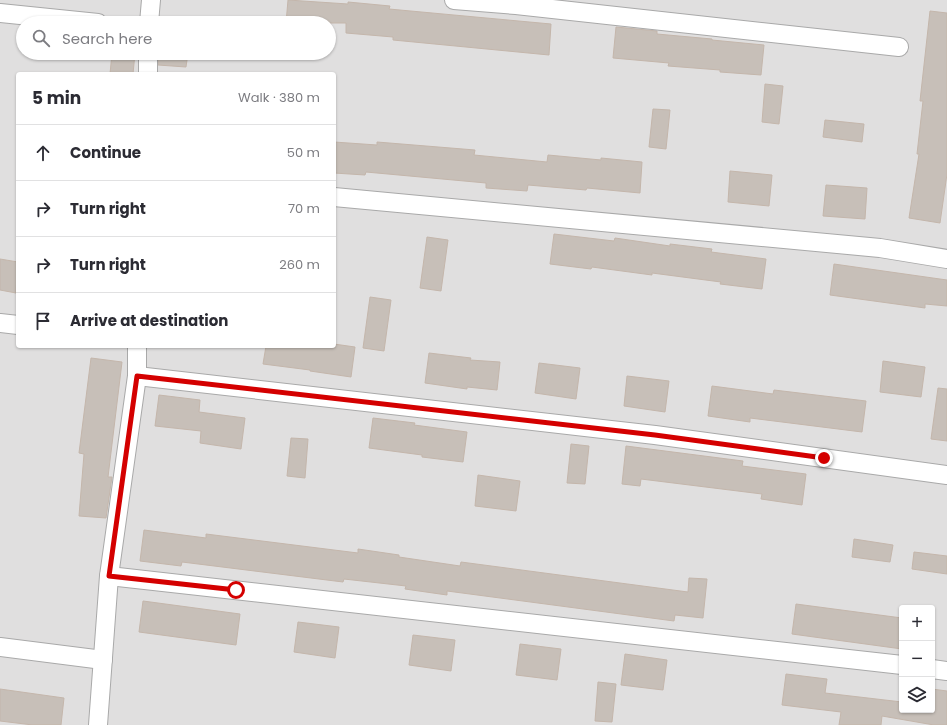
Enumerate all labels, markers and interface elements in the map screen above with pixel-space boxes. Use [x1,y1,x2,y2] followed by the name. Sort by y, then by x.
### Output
[16,16,336,60] search box
[30,27,52,49] icon: search
[62,28,152,49] text: Search here
[32,86,81,110] text: 5 min
[238,88,320,107] text: Walk · 380 m
[32,142,54,164] icon: ahead
[70,142,141,163] text: Continue
[287,143,320,162] text: 50 m
[32,198,54,220] icon: right
[70,198,146,219] text: Turn right
[288,199,320,218] text: 70 m
[32,254,54,276] icon: right
[70,254,146,275] text: Turn right
[279,255,320,274] text: 260 m
[32,310,54,332] icon: arrive
[70,310,228,331] text: Arrive at destination
[815,449,833,467] route end
[227,581,245,599] route start
[899,605,935,713] map controls
[899,605,935,641] button: +
[899,641,935,677] button: −
[899,677,935,713] button: layers

